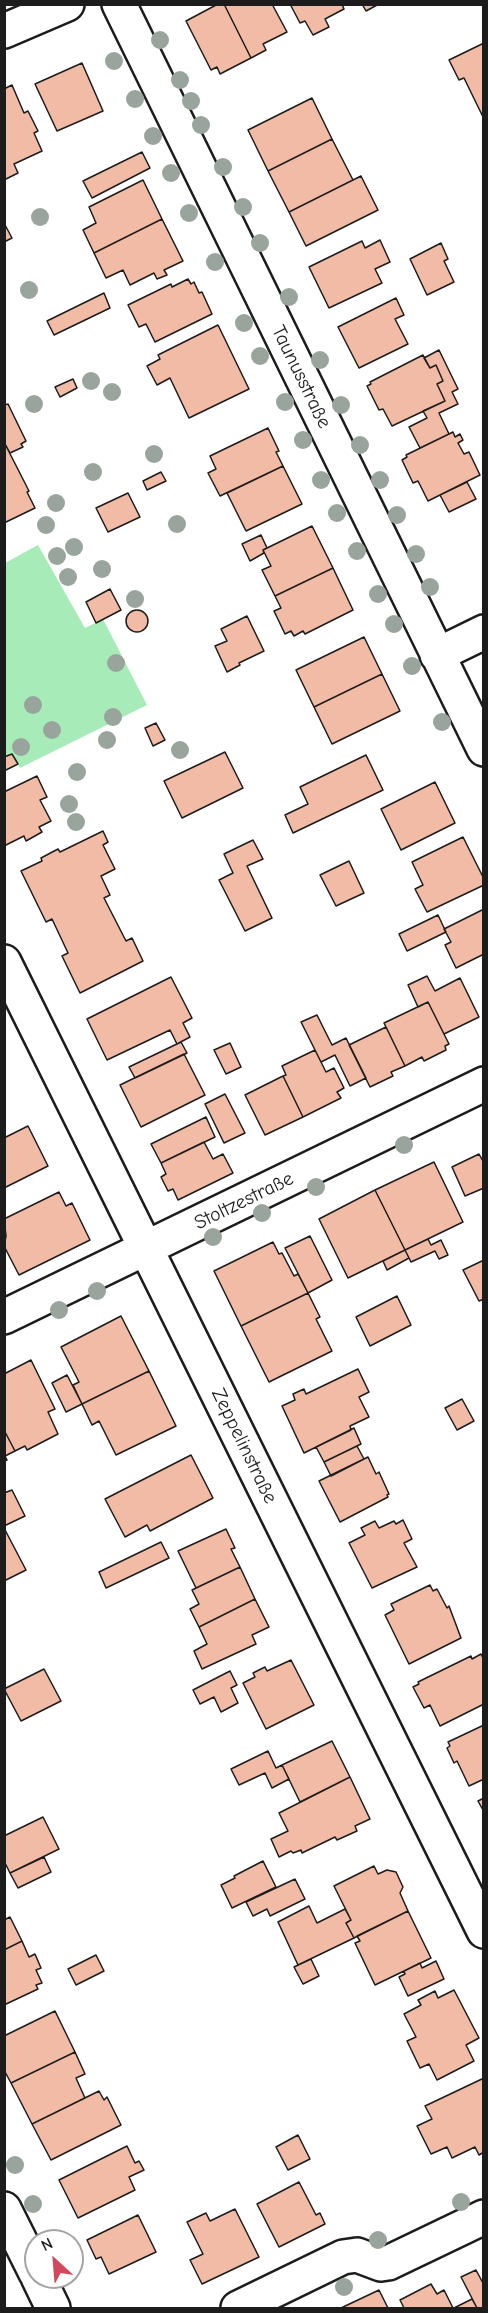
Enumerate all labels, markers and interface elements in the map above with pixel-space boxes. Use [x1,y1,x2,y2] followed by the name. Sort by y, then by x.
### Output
[266,322,336,432] street label: Taunusstraße
[190,1167,298,1235] street label: Stoltzestraße
[206,1384,282,1508] street label: Zeppelinstraße
[24,2229,84,2289] north arrow
[38,2234,56,2255] text: N

